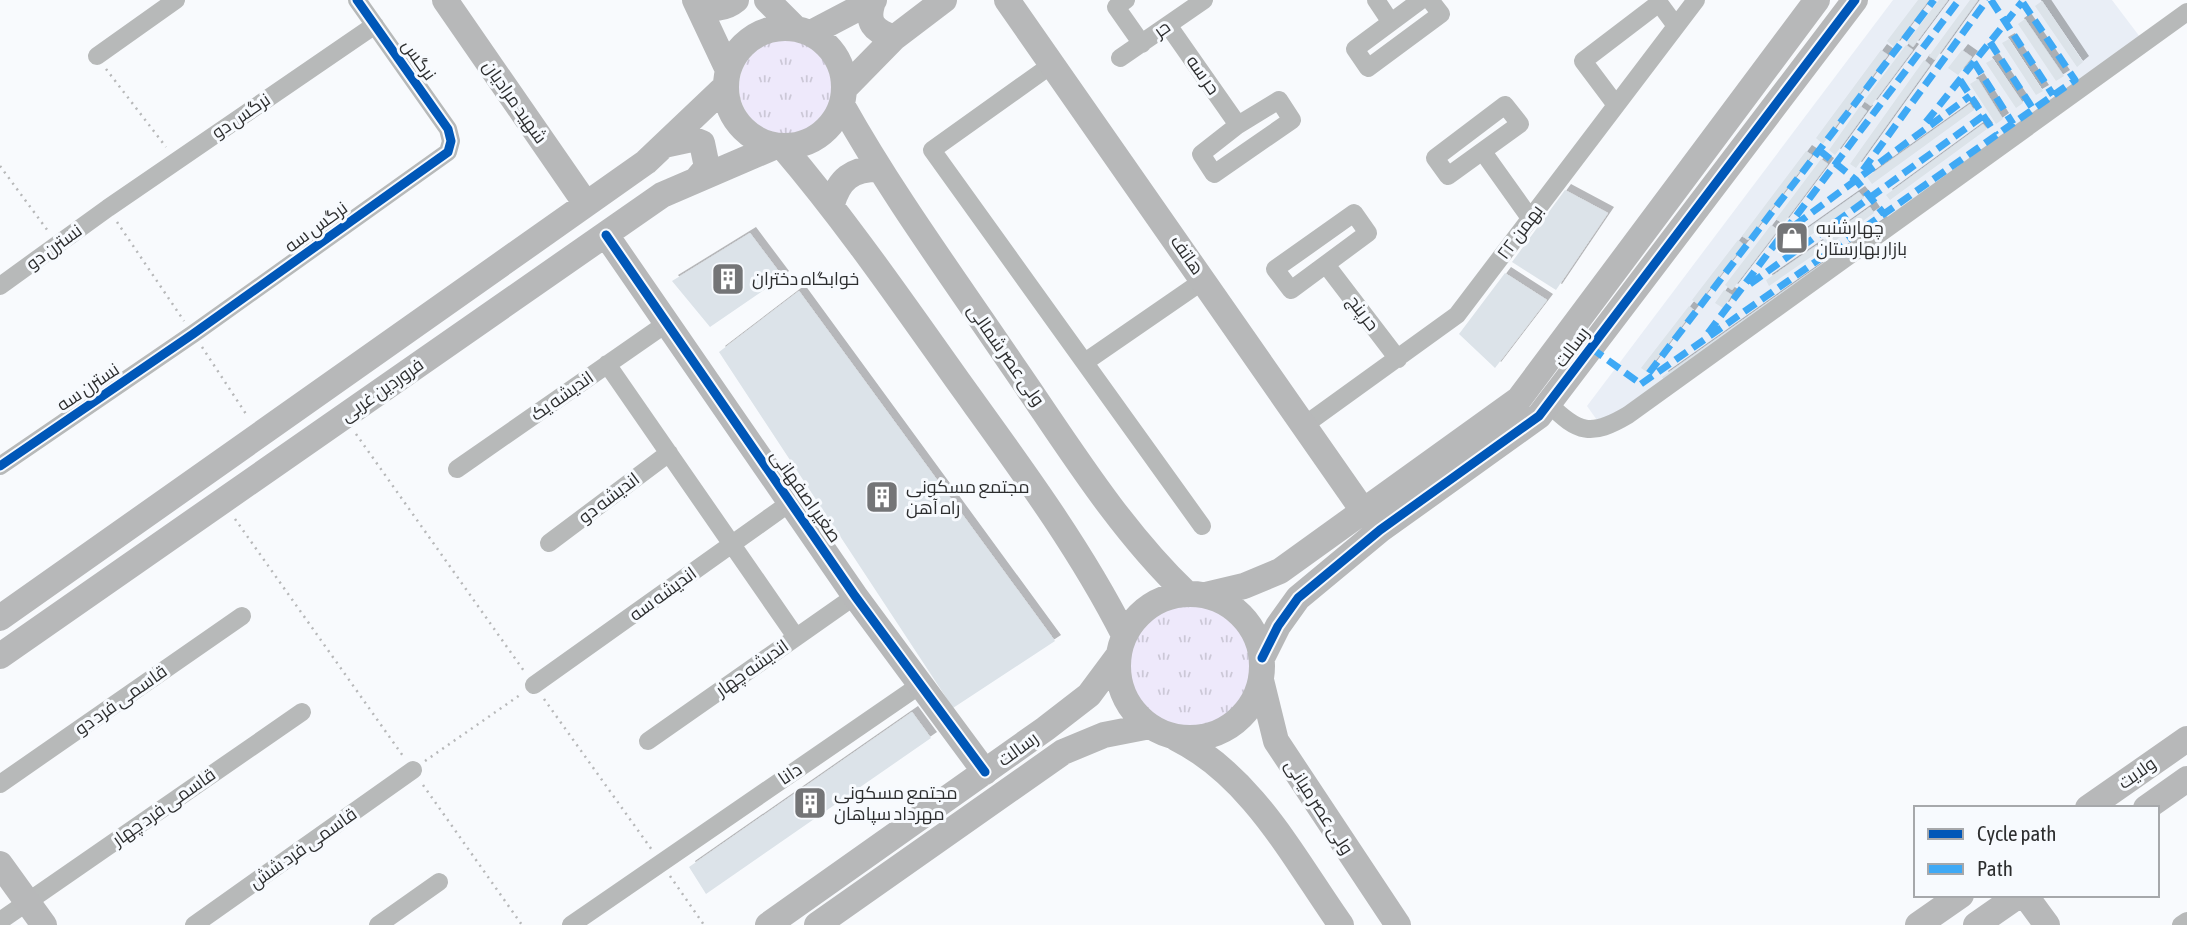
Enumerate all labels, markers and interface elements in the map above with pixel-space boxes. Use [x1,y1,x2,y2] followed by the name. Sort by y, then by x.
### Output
[1149,16,1175,43] street label: حر
[397,35,441,85] street label: نرگس
[1182,51,1224,99] street label: حر سه
[478,56,552,148] street label: شهید مرادیان
[208,88,274,144] street label: نرگس دو
[280,197,352,257] street label: نرگس سه
[1492,200,1548,264] street label: ۲۲ بهمن
[1816,217,1907,260] place label: چهارشنبه بازار بهارستان
[22,219,86,275] street label: نسترن دو
[1773,219,1811,257] shop icon: چهارشنبه بازار بهارستان
[1166,231,1208,279] street label: هاتف
[709,260,747,298] building icon: خوابگاه دختران
[752,268,859,290] place label: خوابگاه دختران
[1342,291,1384,336] street label: حر پنج
[963,300,1049,410] street label: ولی عصر شمالی
[1550,323,1594,371] street label: رسالت
[336,353,428,427] street label: فروردین غربی
[53,358,123,416] street label: نسترن سه
[526,366,597,425] street label: اندیشه یک
[766,445,846,547] street label: صغیر اصفهانی
[574,468,644,528] street label: اندیشه دو
[906,476,1030,519] place label: مجتمع مسکونی راه آهن
[863,478,901,516] building icon: مجتمع مسکونی راه آهن
[625,562,700,625] street label: اندیشه سه
[710,635,793,703] street label: اندیشه چهار
[71,660,171,740] street label: قاسمی فرد دو
[993,727,1043,771] street label: رسالت
[2114,752,2160,794] street label: ولایت
[1280,755,1358,859] street label: ولی عصر میانی
[774,758,805,789] street label: دانا
[107,763,220,852] street label: قاسمی فرد چهار
[834,782,958,825] place label: مجتمع مسکونی مهرداد سپاهان
[791,784,829,822] building icon: مجتمع مسکونی مهرداد سپاهان
[245,803,361,893] street label: قاسمی فرد شش
[1914,806,2159,897] legend
[1977,821,2056,845] text: Cycle path
[1977,856,2013,880] text: Path

